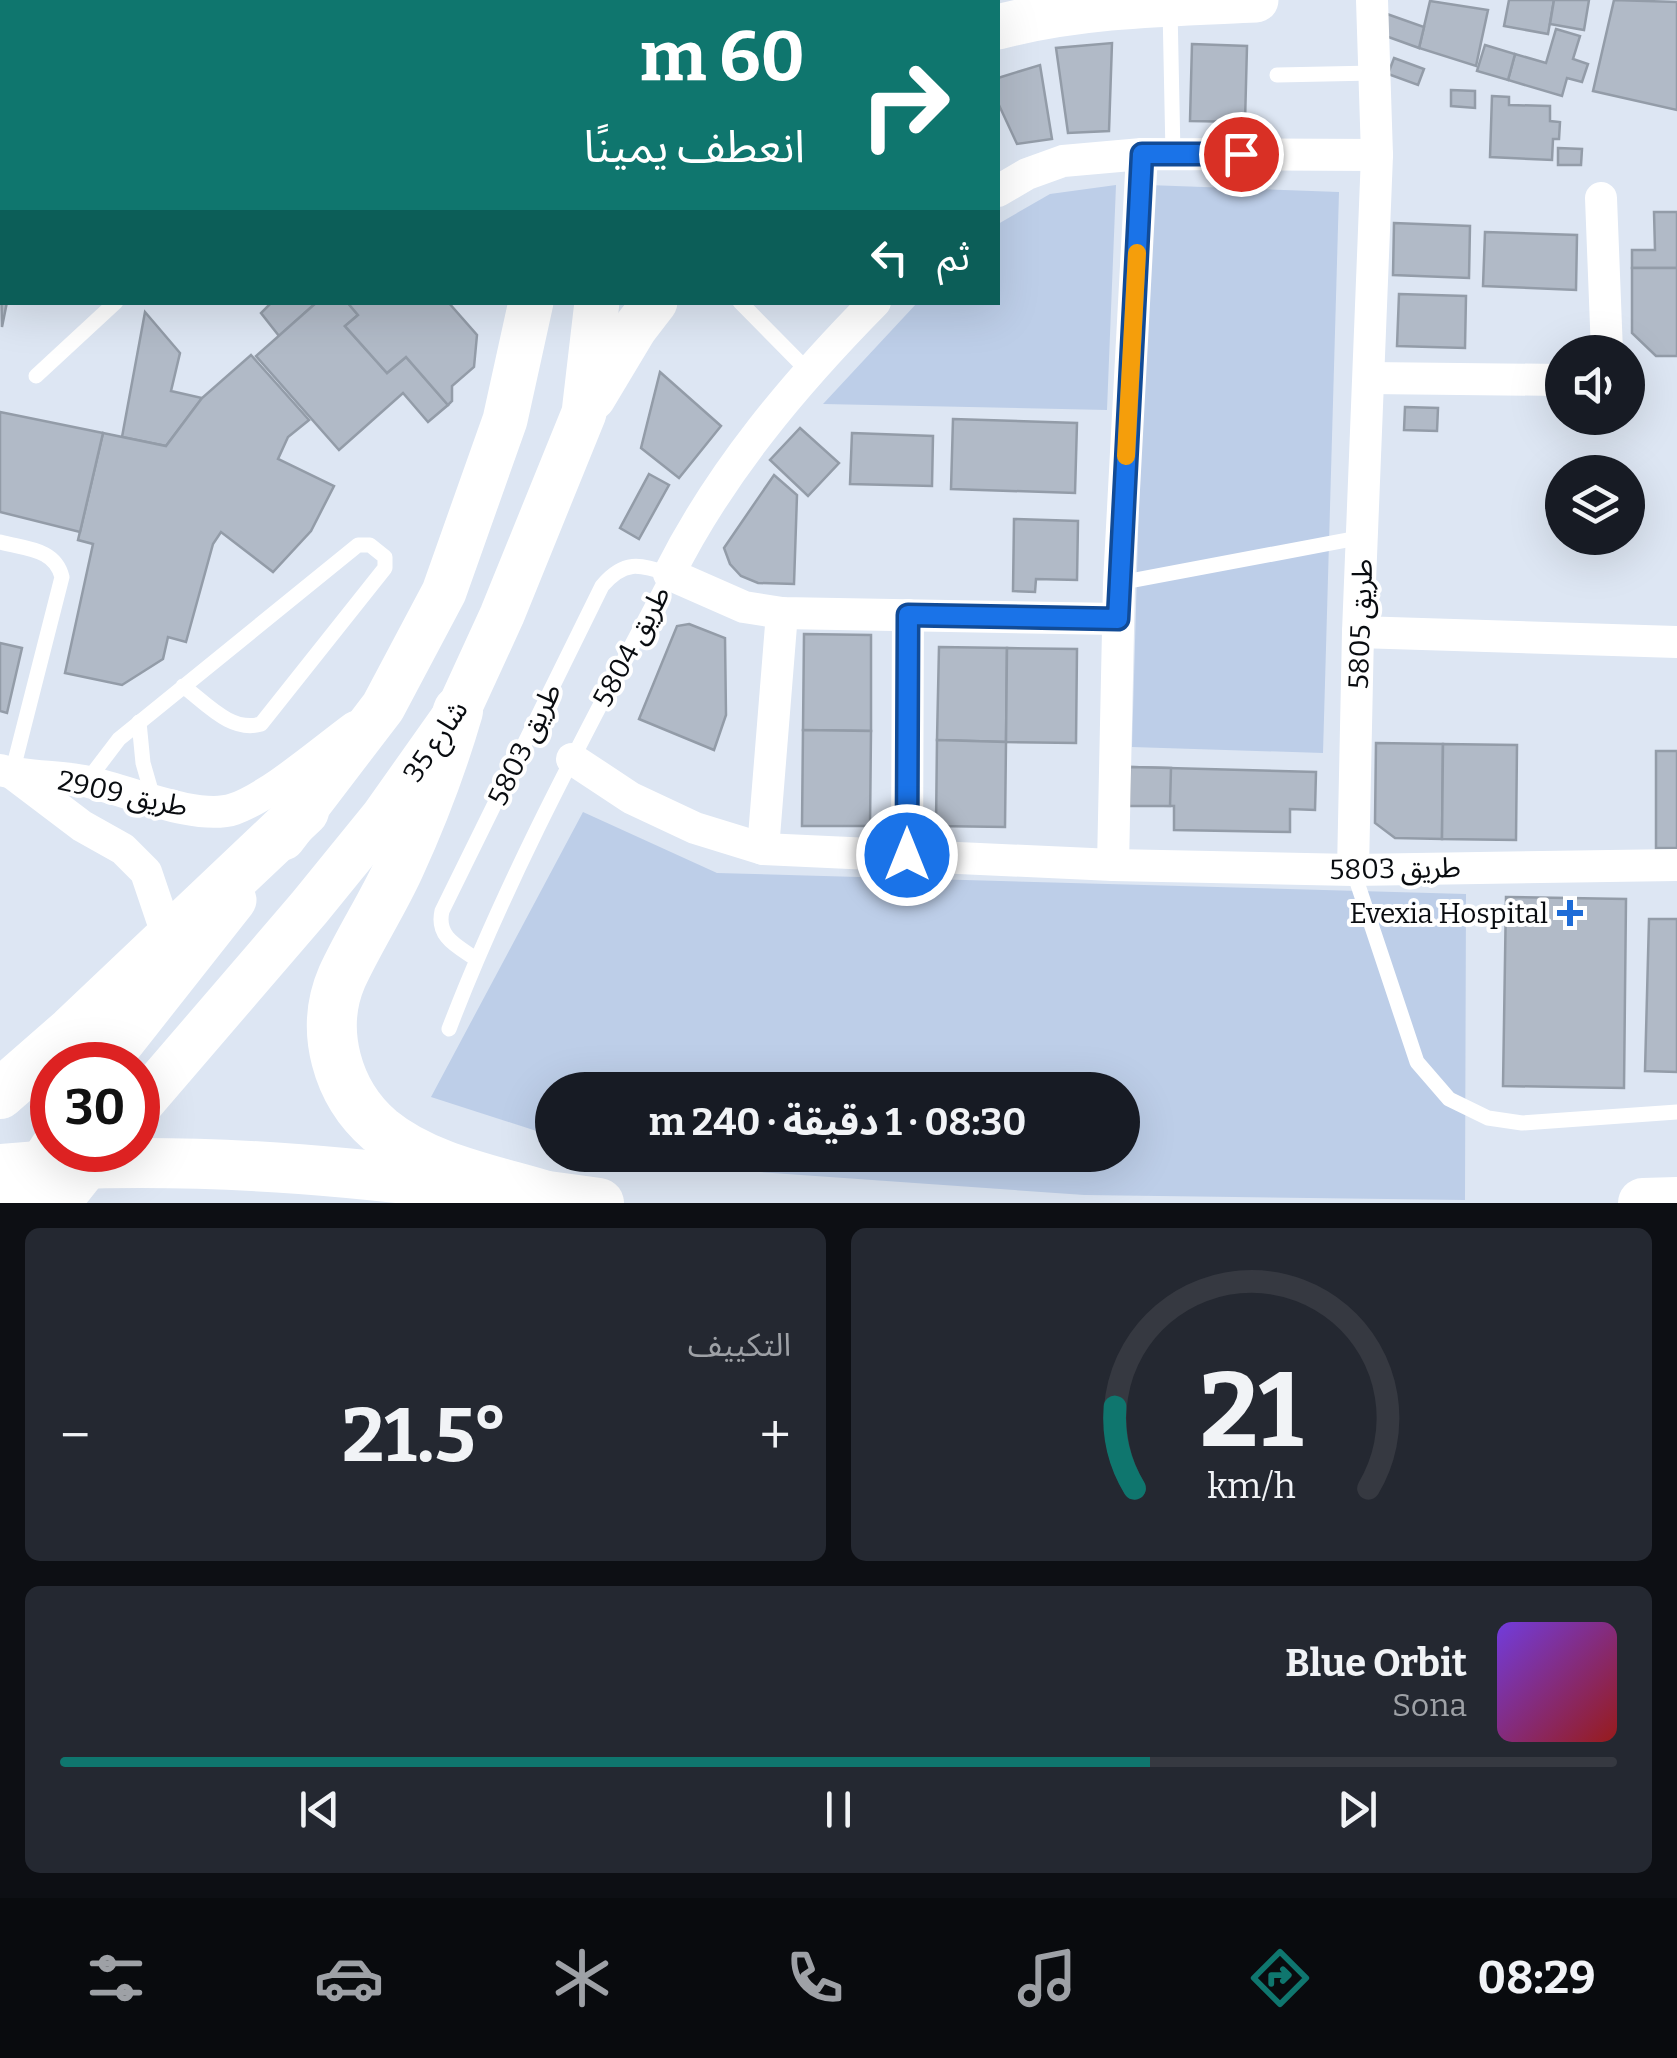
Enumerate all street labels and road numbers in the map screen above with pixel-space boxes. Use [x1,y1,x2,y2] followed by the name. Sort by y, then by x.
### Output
[1342,558,1380,690] street label: طريق 5805
[586,580,678,713] street label: طريق 5804
[481,678,569,811] street label: طريق 5803
[396,694,478,791] street label: شارع 35
[55,764,191,824] street label: طريق 2909
[1329,851,1461,887] street label: طريق 5803

